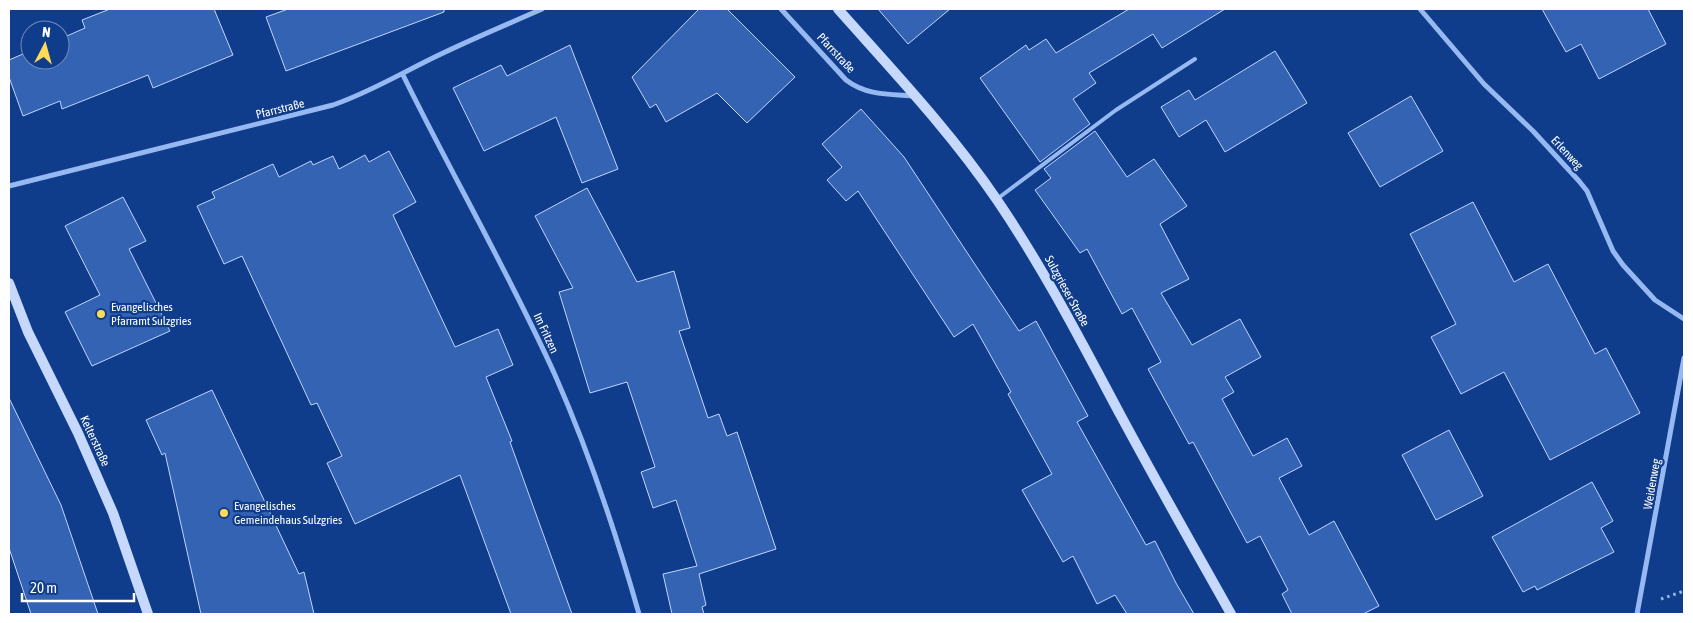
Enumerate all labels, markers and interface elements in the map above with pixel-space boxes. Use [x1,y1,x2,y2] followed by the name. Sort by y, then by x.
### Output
[20,20,70,70] north arrow
[41,24,51,40] text: N
[814,30,858,76] street label: Pfarrstraße
[254,96,306,122] street label: Pfarrstraße
[1548,133,1587,173] street label: Erlenweg
[1042,253,1092,329] street label: Sulzgrieser Straße
[111,300,191,328] place label: Evangelisches Pfarramt Sulzgries
[95,308,107,320] marker: Evangelisches Pfarramt Sulzgries
[531,310,561,356] street label: Im Fritzen
[77,413,113,469] street label: Kelterstraße
[1641,457,1663,510] street label: Weidenweg
[234,499,342,527] place label: Evangelisches Gemeindehaus Sulzgries
[218,507,230,519] marker: Evangelisches Gemeindehaus Sulzgries
[22,570,135,602] scale bar
[30,579,57,596] text: 20 m

